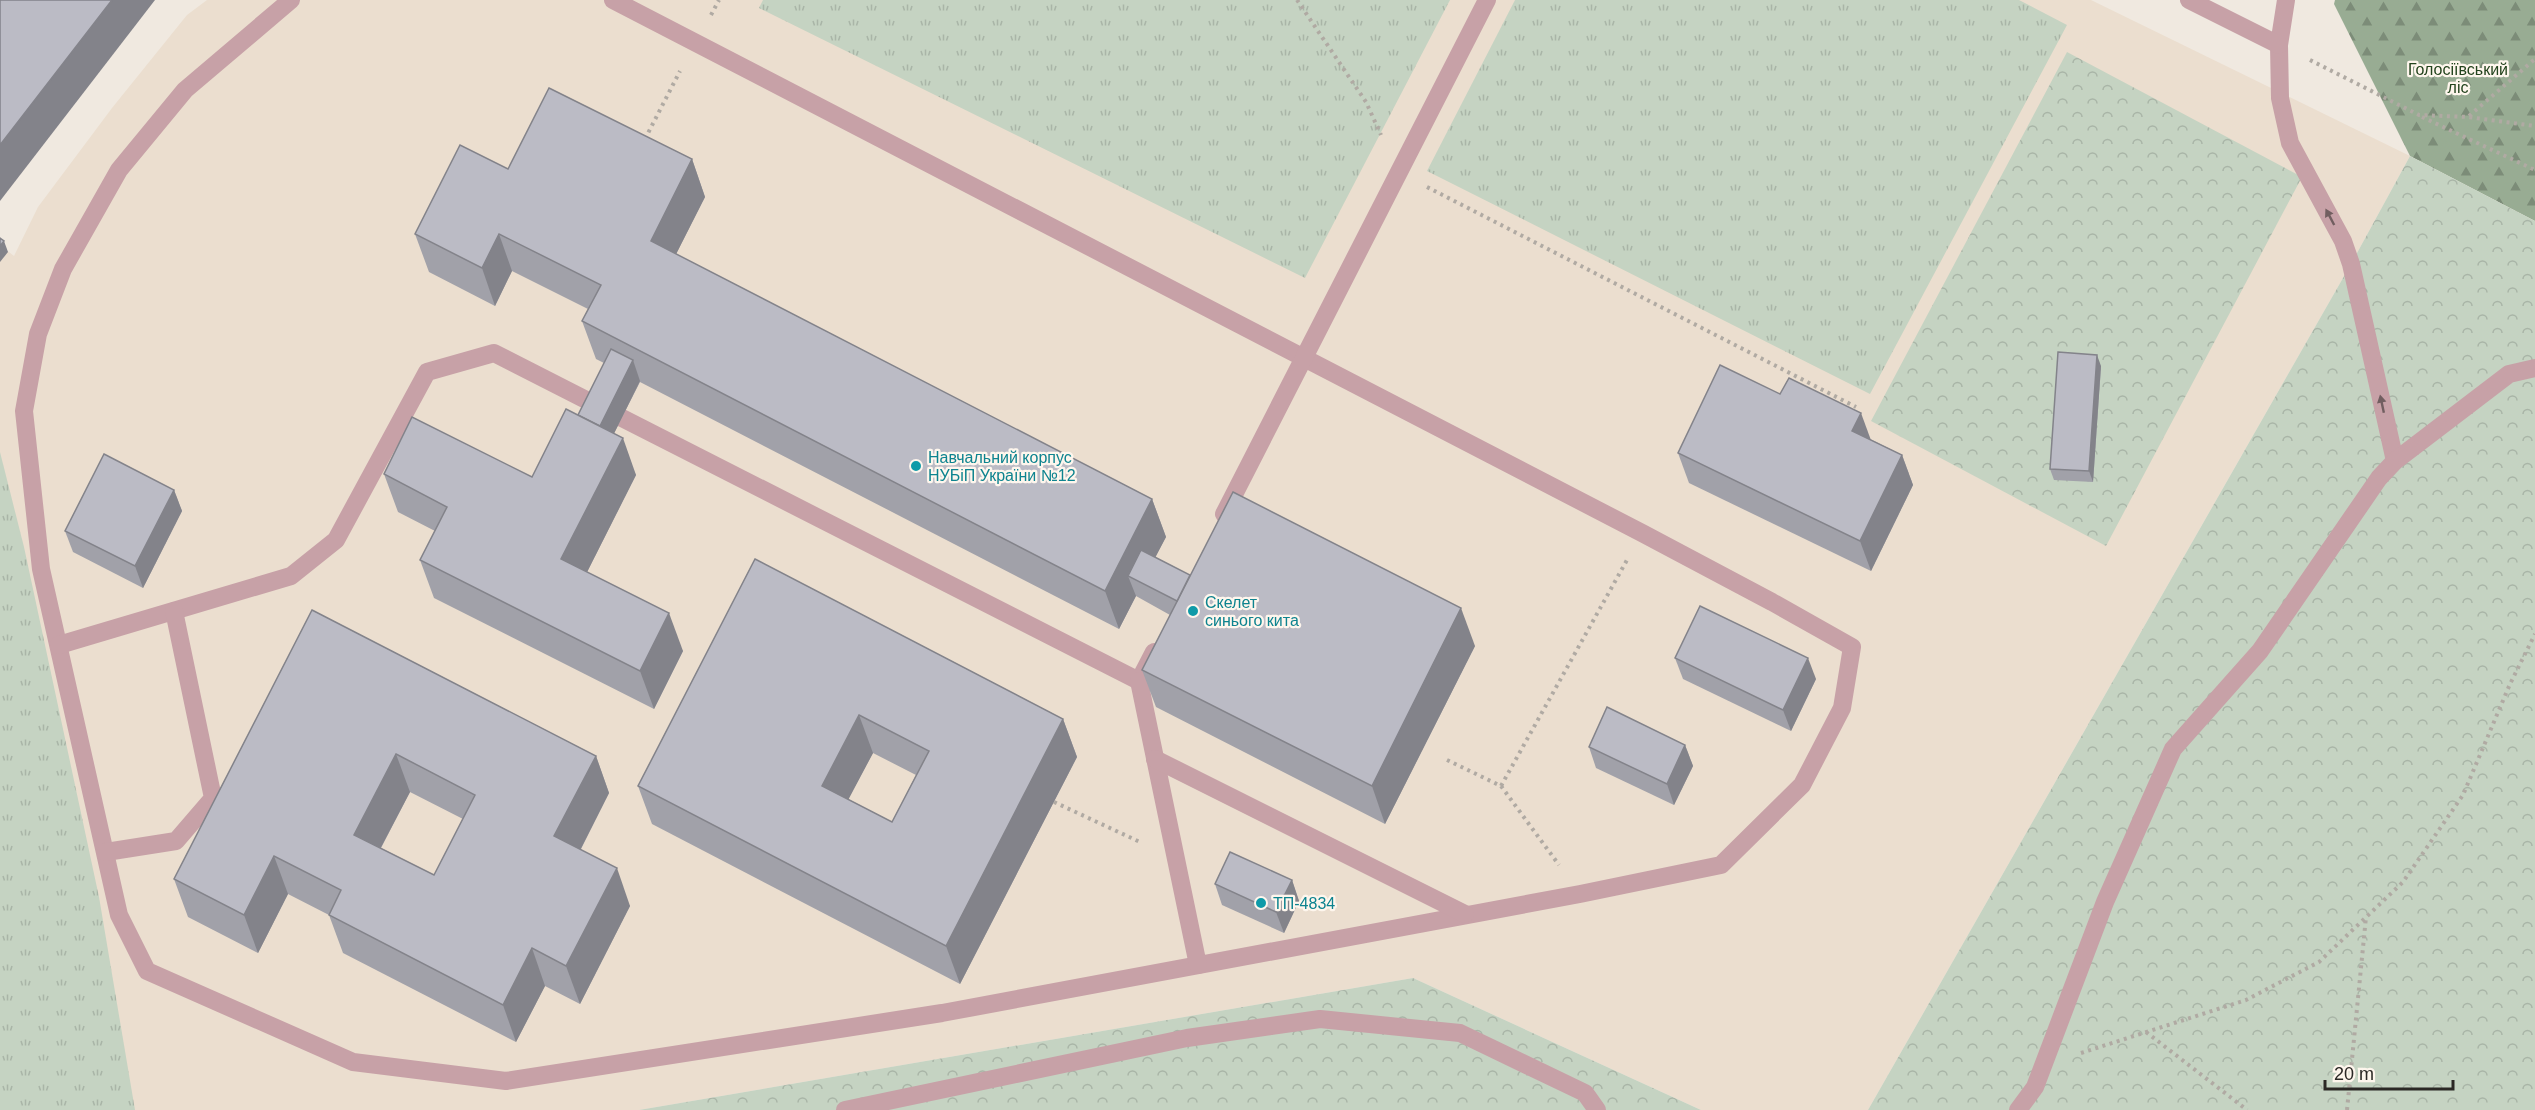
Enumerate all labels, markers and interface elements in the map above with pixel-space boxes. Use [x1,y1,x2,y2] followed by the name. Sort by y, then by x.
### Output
[2408,61,2508,96] park label: Голосіївський ліс
[2325,208,2335,225] one-way arrow
[2377,394,2386,413] one-way arrow
[928,449,1076,484] place label: Навчальний корпус НУБіП України №12
[909,459,923,473] marker: Навчальний корпус НУБіП України №12
[1205,594,1299,629] place label: Скелет синього кита
[1186,604,1200,618] marker: Скелет синього кита
[1273,895,1335,912] place label: ТП-4834
[1254,896,1268,910] marker: ТП-4834
[2325,1053,2452,1091] scale bar
[2334,1064,2374,1084] text: 20 m

